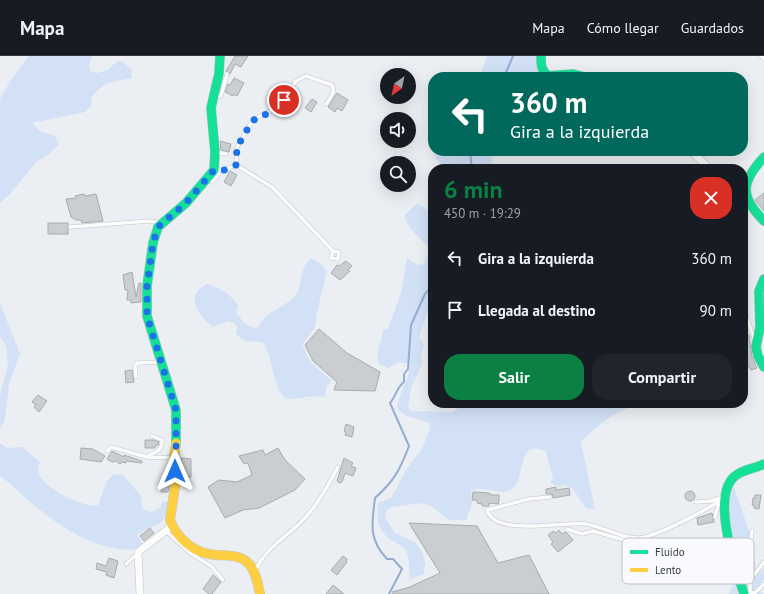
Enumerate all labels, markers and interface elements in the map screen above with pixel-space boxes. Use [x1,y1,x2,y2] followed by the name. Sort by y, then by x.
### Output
[20,16,64,40] text: Mapa
[532,19,565,37] text: Mapa
[587,19,659,37] text: Cómo llegar
[681,19,744,37] text: Guardados
[380,68,416,104] north arrow
[380,68,416,192] map controls
[267,83,301,117] pin
[510,84,587,121] text: 360 m
[444,88,496,140] icon: left
[273,89,295,111] icon: arrive
[380,112,416,148] button: sound
[510,120,649,143] text: Gira a la izquierda
[380,156,416,192] button: search
[444,174,503,205] text: 6 min
[690,177,732,219] button: close
[444,205,521,222] text: 450 m · 19:29
[444,247,466,269] icon: left
[478,249,594,268] text: Gira a la izquierda
[691,249,732,268] text: 360 m
[444,299,466,321] icon: arrive
[478,301,596,320] text: Llegada al destino
[699,301,732,320] text: 90 m
[444,354,584,400] button: Salir
[592,354,732,400] button: Compartir
[154,450,196,492] position arrow
[622,538,754,584] legend
[655,545,685,559] text: Fluido
[655,563,681,577] text: Lento

